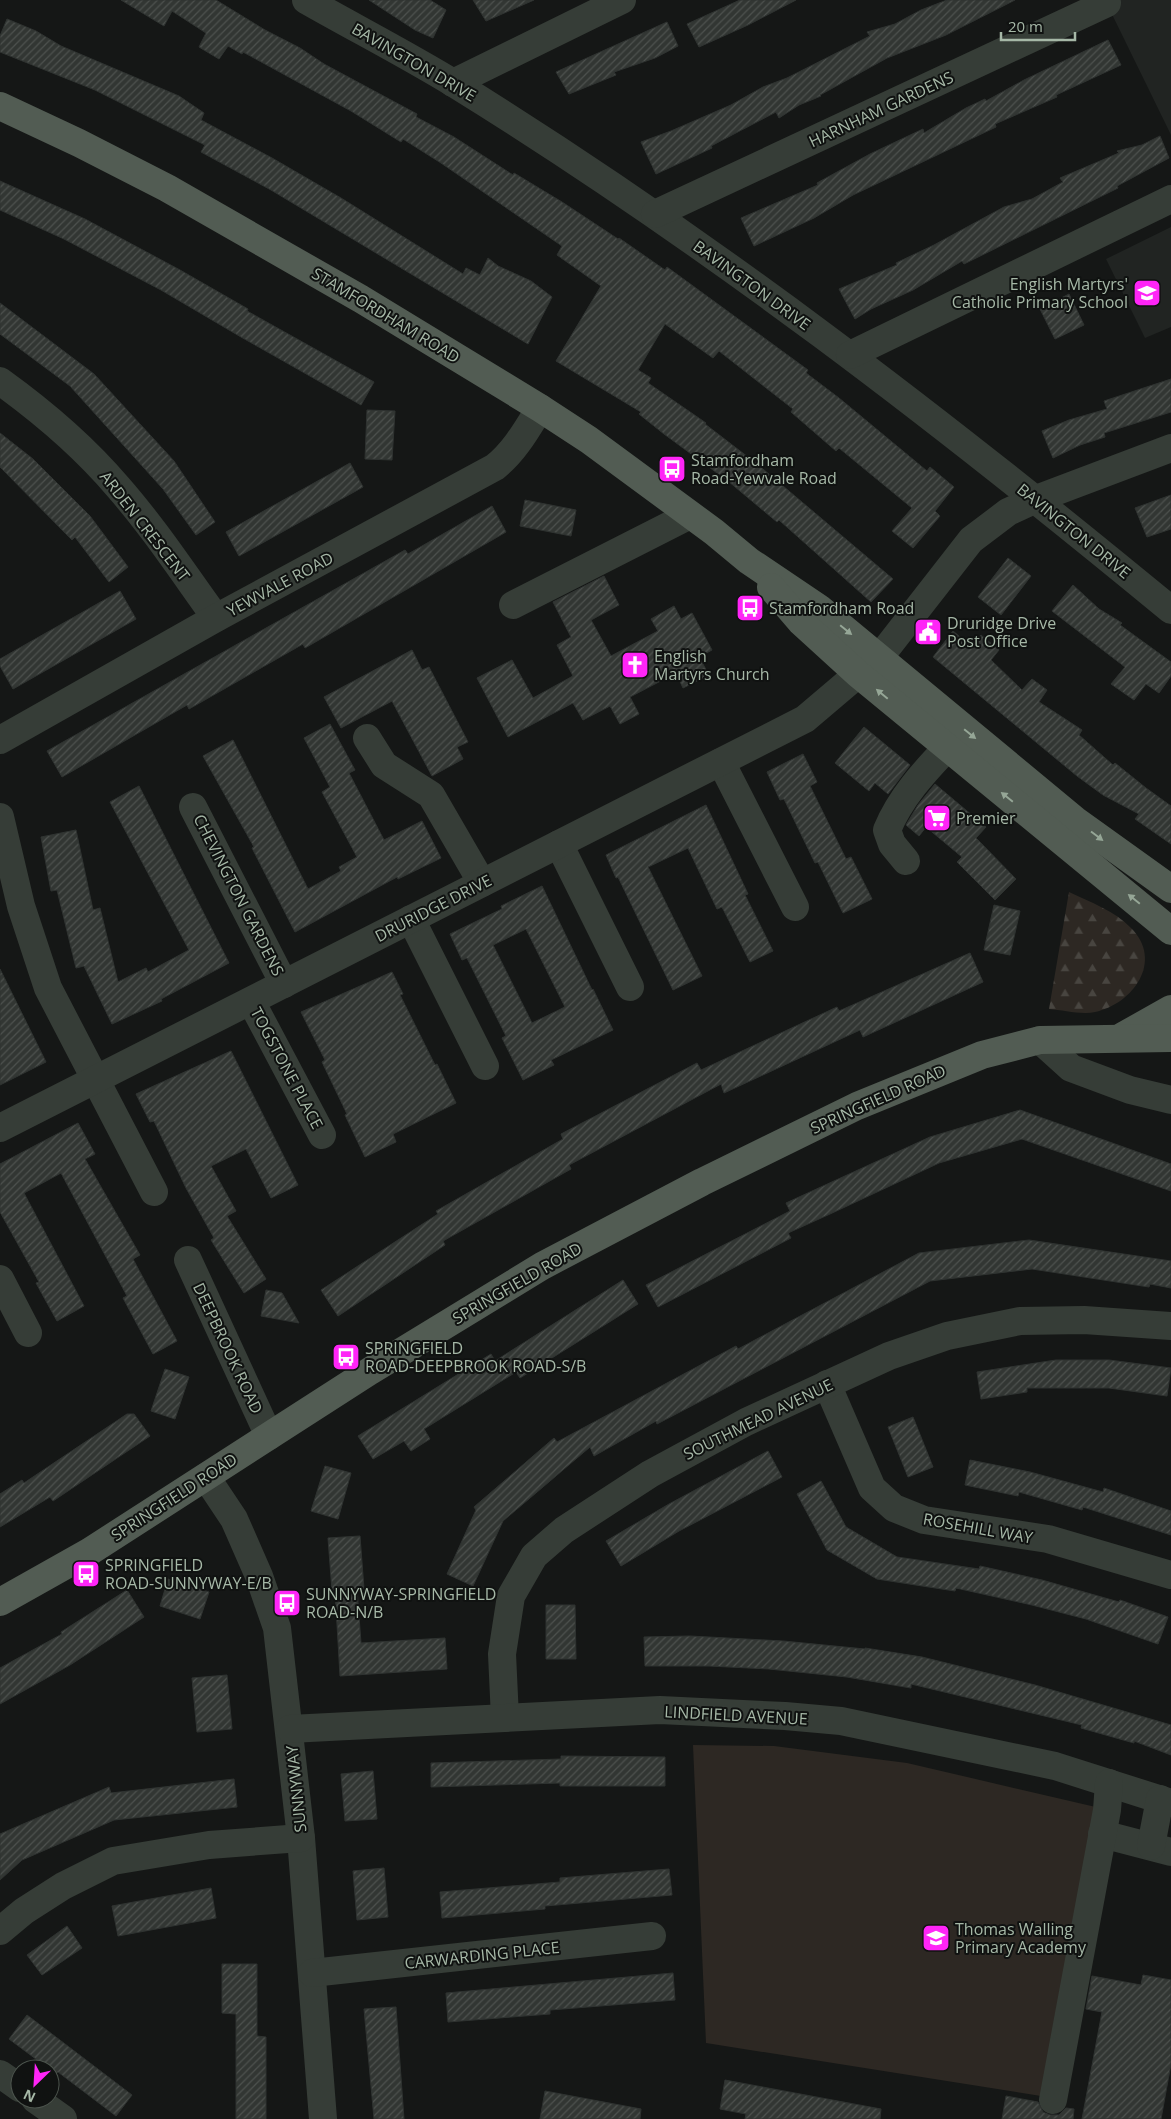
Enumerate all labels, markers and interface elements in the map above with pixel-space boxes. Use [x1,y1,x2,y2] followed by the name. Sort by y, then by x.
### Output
[1001,10,1075,42] scale bar
[1008,16,1043,36] text: 20 m
[348,17,480,107] street label: BAVINGTON DRIVE
[805,66,957,152] street label: HARNHAM GARDENS
[689,235,815,335] street label: BAVINGTON DRIVE
[308,262,464,368] street label: STAMFORDHAM ROAD
[952,273,1128,313] place label: English Martyrs' Catholic Primary School
[1132,278,1162,308] school or university icon: English Martyrs' Catholic Primary School
[691,449,837,489] place label: Stamfordham Road-Yewvale Road
[657,454,687,484] bus stop icon: Stamfordham Road-Yewvale Road
[95,466,195,586] street label: ARDEN CRESCENT
[1013,478,1135,584] street label: BAVINGTON DRIVE
[223,547,337,621] street label: YEWVALE ROAD
[735,593,765,623] bus stop icon: Stamfordham Road
[769,597,914,619] place label: Stamfordham Road
[947,612,1056,652] place label: Druridge Drive Post Office
[913,617,943,647] public building icon: Druridge Drive Post Office
[839,624,852,635] one-way arrow
[654,645,770,685] place label: English Martyrs Church
[620,650,650,680] church icon: English Martyrs Church
[876,688,889,699] one-way arrow
[963,728,976,739] one-way arrow
[1001,792,1014,802] one-way arrow
[922,803,952,833] supermarket icon: Premier
[956,807,1016,829] place label: Premier
[189,810,290,980] street label: CHEVINGTON GARDENS
[1090,831,1104,841] one-way arrow
[371,869,495,947] street label: DRURIDGE DRIVE
[1128,894,1141,905] one-way arrow
[246,1003,328,1133] street label: TOGSTONE PLACE
[807,1059,949,1139] street label: SPRINGFIELD ROAD
[448,1237,586,1329] street label: SPRINGFIELD ROAD
[188,1279,268,1417] street label: DEEPBROOK ROAD
[365,1337,586,1377] place label: SPRINGFIELD ROAD-DEEPBROOK ROAD-S/B
[331,1342,361,1372] bus stop icon: SPRINGFIELD ROAD-DEEPBROOK ROAD-S/B
[680,1373,836,1465] street label: SOUTHMEAD AVENUE
[107,1448,241,1546] street label: SPRINGFIELD ROAD
[921,1508,1035,1548] street label: ROSEHILL WAY
[105,1554,272,1594] place label: SPRINGFIELD ROAD-SUNNYWAY-E/B
[71,1559,101,1589] bus stop icon: SPRINGFIELD ROAD-SUNNYWAY-E/B
[306,1583,496,1623] place label: SUNNYWAY-SPRINGFIELD ROAD-N/B
[272,1588,302,1618] bus stop icon: SUNNYWAY-SPRINGFIELD ROAD-N/B
[664,1700,808,1730] street label: LINDFIELD AVENUE
[280,1744,312,1834] street label: SUNNYWAY
[955,1918,1087,1958] place label: Thomas Walling Primary Academy
[921,1923,951,1953] school or university icon: Thomas Walling Primary Academy
[403,1936,561,1974] street label: CARWARDING PLACE
[10,2059,60,2109] north arrow
[20,2085,38,2107] text: N

